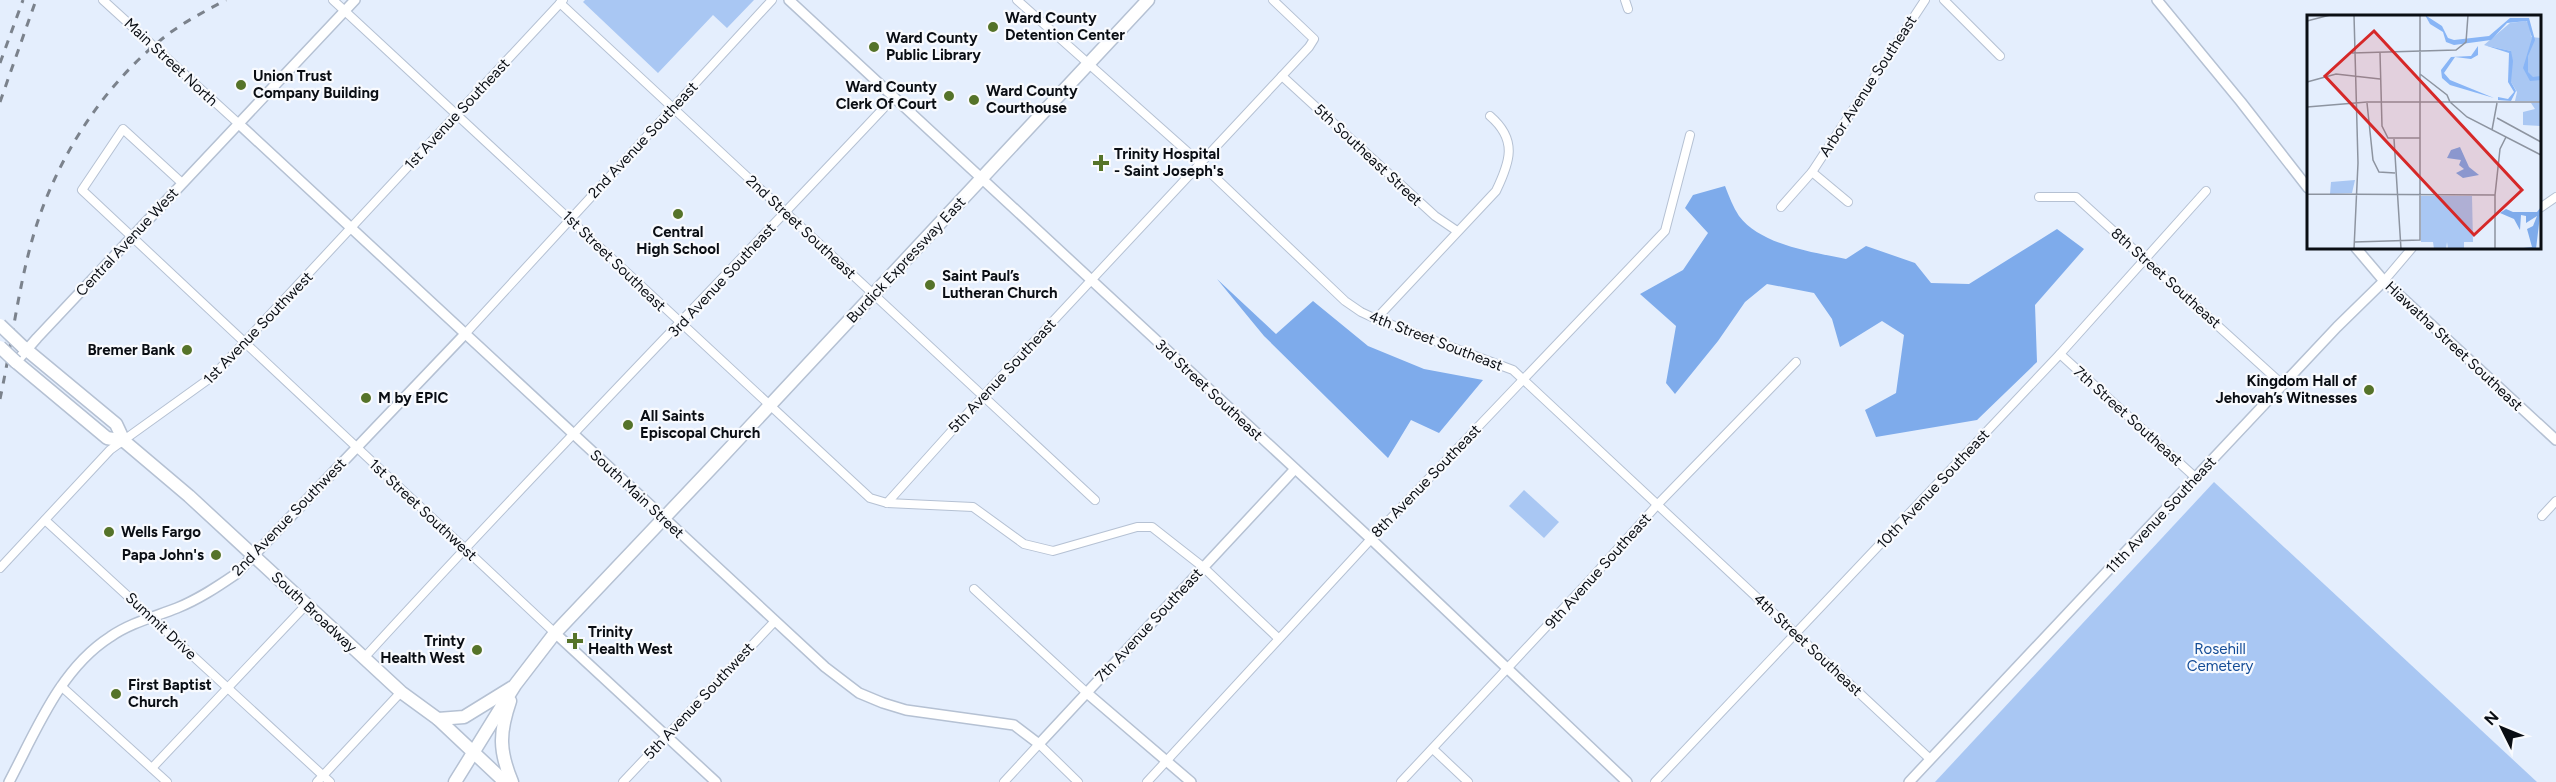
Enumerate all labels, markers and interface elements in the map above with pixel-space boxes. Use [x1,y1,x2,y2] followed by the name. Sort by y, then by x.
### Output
[1005,9,1125,44] place label: Ward County Detention Center
[1816,12,1921,160] street label: Arbor Avenue Southeast
[121,14,221,110] street label: Main Street North
[2307,15,2541,249] inset map
[986,20,1000,34] marker: Ward County Detention Center
[886,29,981,64] place label: Ward County Public Library
[867,40,881,54] marker: Ward County Public Library
[401,54,514,173] street label: 1st Avenue Southeast
[253,67,379,102] place label: Union Trust Company Building
[234,78,248,92] marker: Union Trust Company Building
[584,78,702,202] street label: 2nd Avenue Southeast
[836,78,937,113] place label: Ward County Clerk Of Court
[986,82,1078,117] place label: Ward County Courthouse
[942,89,956,103] marker: Ward County Clerk Of Court
[967,93,981,107] marker: Ward County Courthouse
[1310,100,1426,210] street label: 5th Southeast Street
[1114,145,1223,180] place label: Trinity Hospital - Saint Joseph's
[1092,154,1110,172] marker: Trinity Hospital - Saint Joseph's
[742,171,860,283] street label: 2nd Street Southeast
[72,184,182,300] street label: Central Avenue West
[843,193,969,327] street label: Burdick Expressway East
[558,207,670,315] street label: 1st Street Southeast
[671,207,685,221] marker: Central High School
[665,219,780,341] street label: 3rd Avenue Southeast
[636,223,720,258] place label: Central High School
[2107,224,2225,332] street label: 8th Street Southeast
[942,267,1058,302] place label: Saint Paul’s Lutheran Church
[200,268,317,388] street label: 1st Avenue Southwest
[923,278,937,292] marker: Saint Paul’s Lutheran Church
[2382,278,2527,415] street label: Hiawatha Street Southeast
[1367,307,1506,375] street label: 4th Street Southeast
[944,315,1060,437] street label: 5th Avenue Southeast
[1152,336,1267,445] street label: 3rd Street Southeast
[87,341,175,359] place label: Bremer Bank
[180,343,194,357] marker: Bremer Bank
[2070,362,2186,470] street label: 7th Street Southeast
[2215,372,2357,407] place label: Kingdom Hall of Jehovah’s Witnesses
[2362,383,2376,397] marker: Kingdom Hall of Jehovah’s Witnesses
[378,389,448,407] place label: M by EPIC
[359,391,373,405] marker: M by EPIC
[640,407,760,442] place label: All Saints Episcopal Church
[621,418,635,432] marker: All Saints Episcopal Church
[1367,420,1485,541] street label: 8th Avenue Southeast
[1873,425,1993,552] street label: 10th Avenue Southeast
[586,446,688,542] street label: South Main Street
[2102,453,2220,577] street label: 11th Avenue Southeast
[228,454,350,579] street label: 2nd Avenue Southwest
[365,455,481,565] street label: 1st Street Southwest
[1541,509,1655,633] street label: 9th Avenue Southeast
[121,523,201,541] place label: Wells Fargo
[102,525,116,539] marker: Wells Fargo
[122,546,204,564] place label: Papa John's
[209,548,223,562] marker: Papa John's
[1092,564,1207,686] street label: 7th Avenue Southeast
[267,568,361,656] street label: South Broadway
[122,589,200,663] street label: Summit Drive
[1750,590,1866,700] street label: 4th Street Southeast
[588,623,673,658] place label: Trinity Health West
[380,632,465,667] place label: Trinty Health West
[566,632,584,650] marker: Trinity Health West
[640,639,758,763] street label: 5th Avenue Southwest
[2187,640,2253,675] park label: Rosehill Cemetery
[470,643,484,657] marker: Trinty Health West
[128,676,212,711] place label: First Baptist Church
[109,687,123,701] marker: First Baptist Church
[2472,698,2532,758] north arrow
[2480,707,2503,729] text: N

